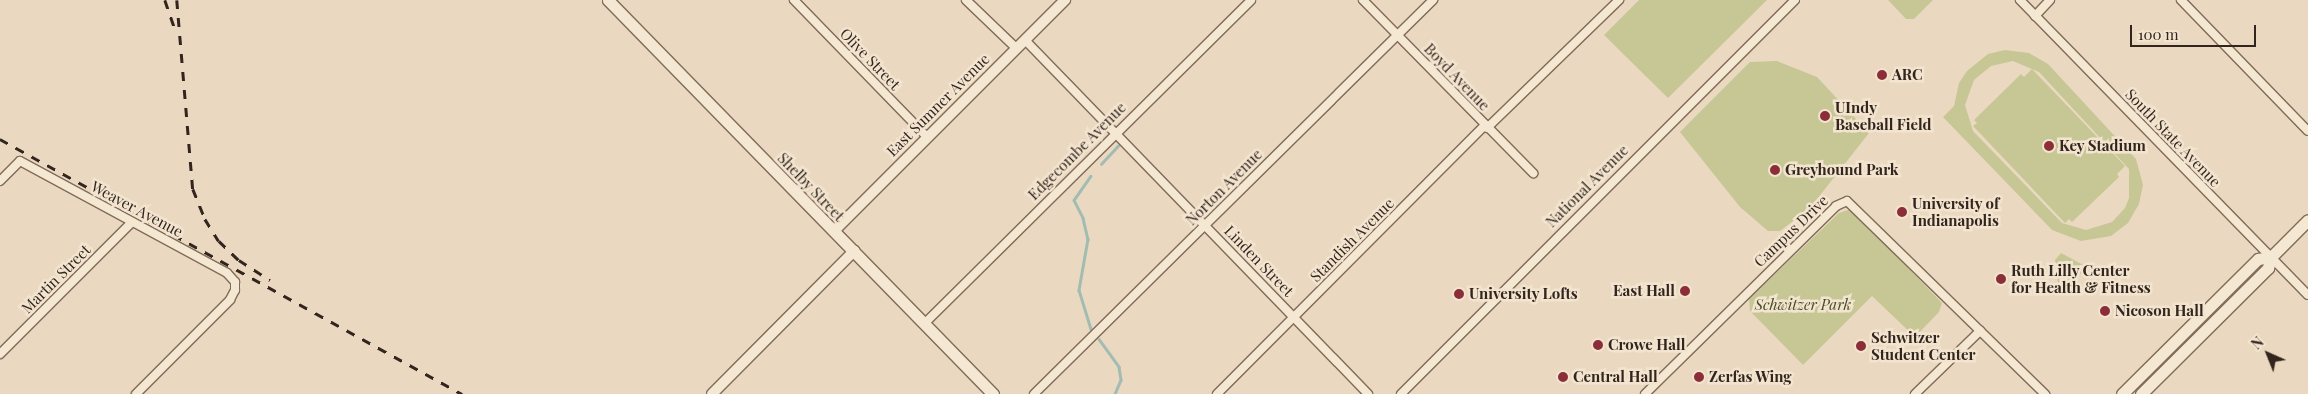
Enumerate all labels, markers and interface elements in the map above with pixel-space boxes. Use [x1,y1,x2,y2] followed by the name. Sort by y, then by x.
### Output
[2133,15,2259,47] scale bar
[2138,24,2179,44] text: 100 m
[836,25,904,93] street label: Olive Street
[1420,40,1494,114] street label: Boyd Avenue
[883,50,993,160] street label: East Sumner Avenue
[1892,66,1923,84] place label: ARC
[1876,69,1888,81] marker: ARC
[2121,85,2225,191] street label: South State Avenue
[1024,98,1130,204] street label: Edgecombe Avenue
[1835,98,1931,133] place label: UIndy Baseball Field
[1819,110,1831,122] marker: UIndy Baseball Field
[2059,137,2146,155] place label: Key Stadium
[2043,140,2055,152] marker: Key Stadium
[1542,141,1632,231] street label: National Avenue
[1182,145,1266,229] street label: Norton Avenue
[774,149,848,225] street label: Shelby Street
[1785,161,1899,179] place label: Greyhound Park
[1769,164,1781,176] marker: Greyhound Park
[88,177,186,241] street label: Weaver Avenue
[1750,191,1832,271] street label: Campus Drive
[1306,194,1398,286] street label: Standish Avenue
[1912,194,2000,229] place label: University of Indianapolis
[1896,206,1908,218] marker: University of Indianapolis
[1221,222,1297,300] street label: Linden Street
[18,241,94,317] street label: Martin Street
[2011,261,2151,296] place label: Ruth Lilly Center for Health & Fitness
[1995,273,2007,285] marker: Ruth Lilly Center for Health & Fitness
[1613,282,1675,300] place label: East Hall
[1469,285,1578,303] place label: University Lofts
[1679,285,1691,297] marker: East Hall
[1453,288,1465,300] marker: University Lofts
[1755,296,1851,314] park label: Schwitzer Park
[2115,302,2204,320] place label: Nicoson Hall
[2099,305,2111,317] marker: Nicoson Hall
[1871,328,1976,363] place label: Schwitzer Student Center
[2243,329,2293,379] north arrow
[2247,333,2267,353] text: N
[1608,336,1685,354] place label: Crowe Hall
[1592,339,1604,351] marker: Crowe Hall
[1855,340,1867,352] marker: Schwitzer Student Center
[1573,368,1658,386] place label: Central Hall
[1709,368,1792,386] place label: Zerfas Wing
[1557,371,1569,383] marker: Central Hall
[1693,371,1705,383] marker: Zerfas Wing

